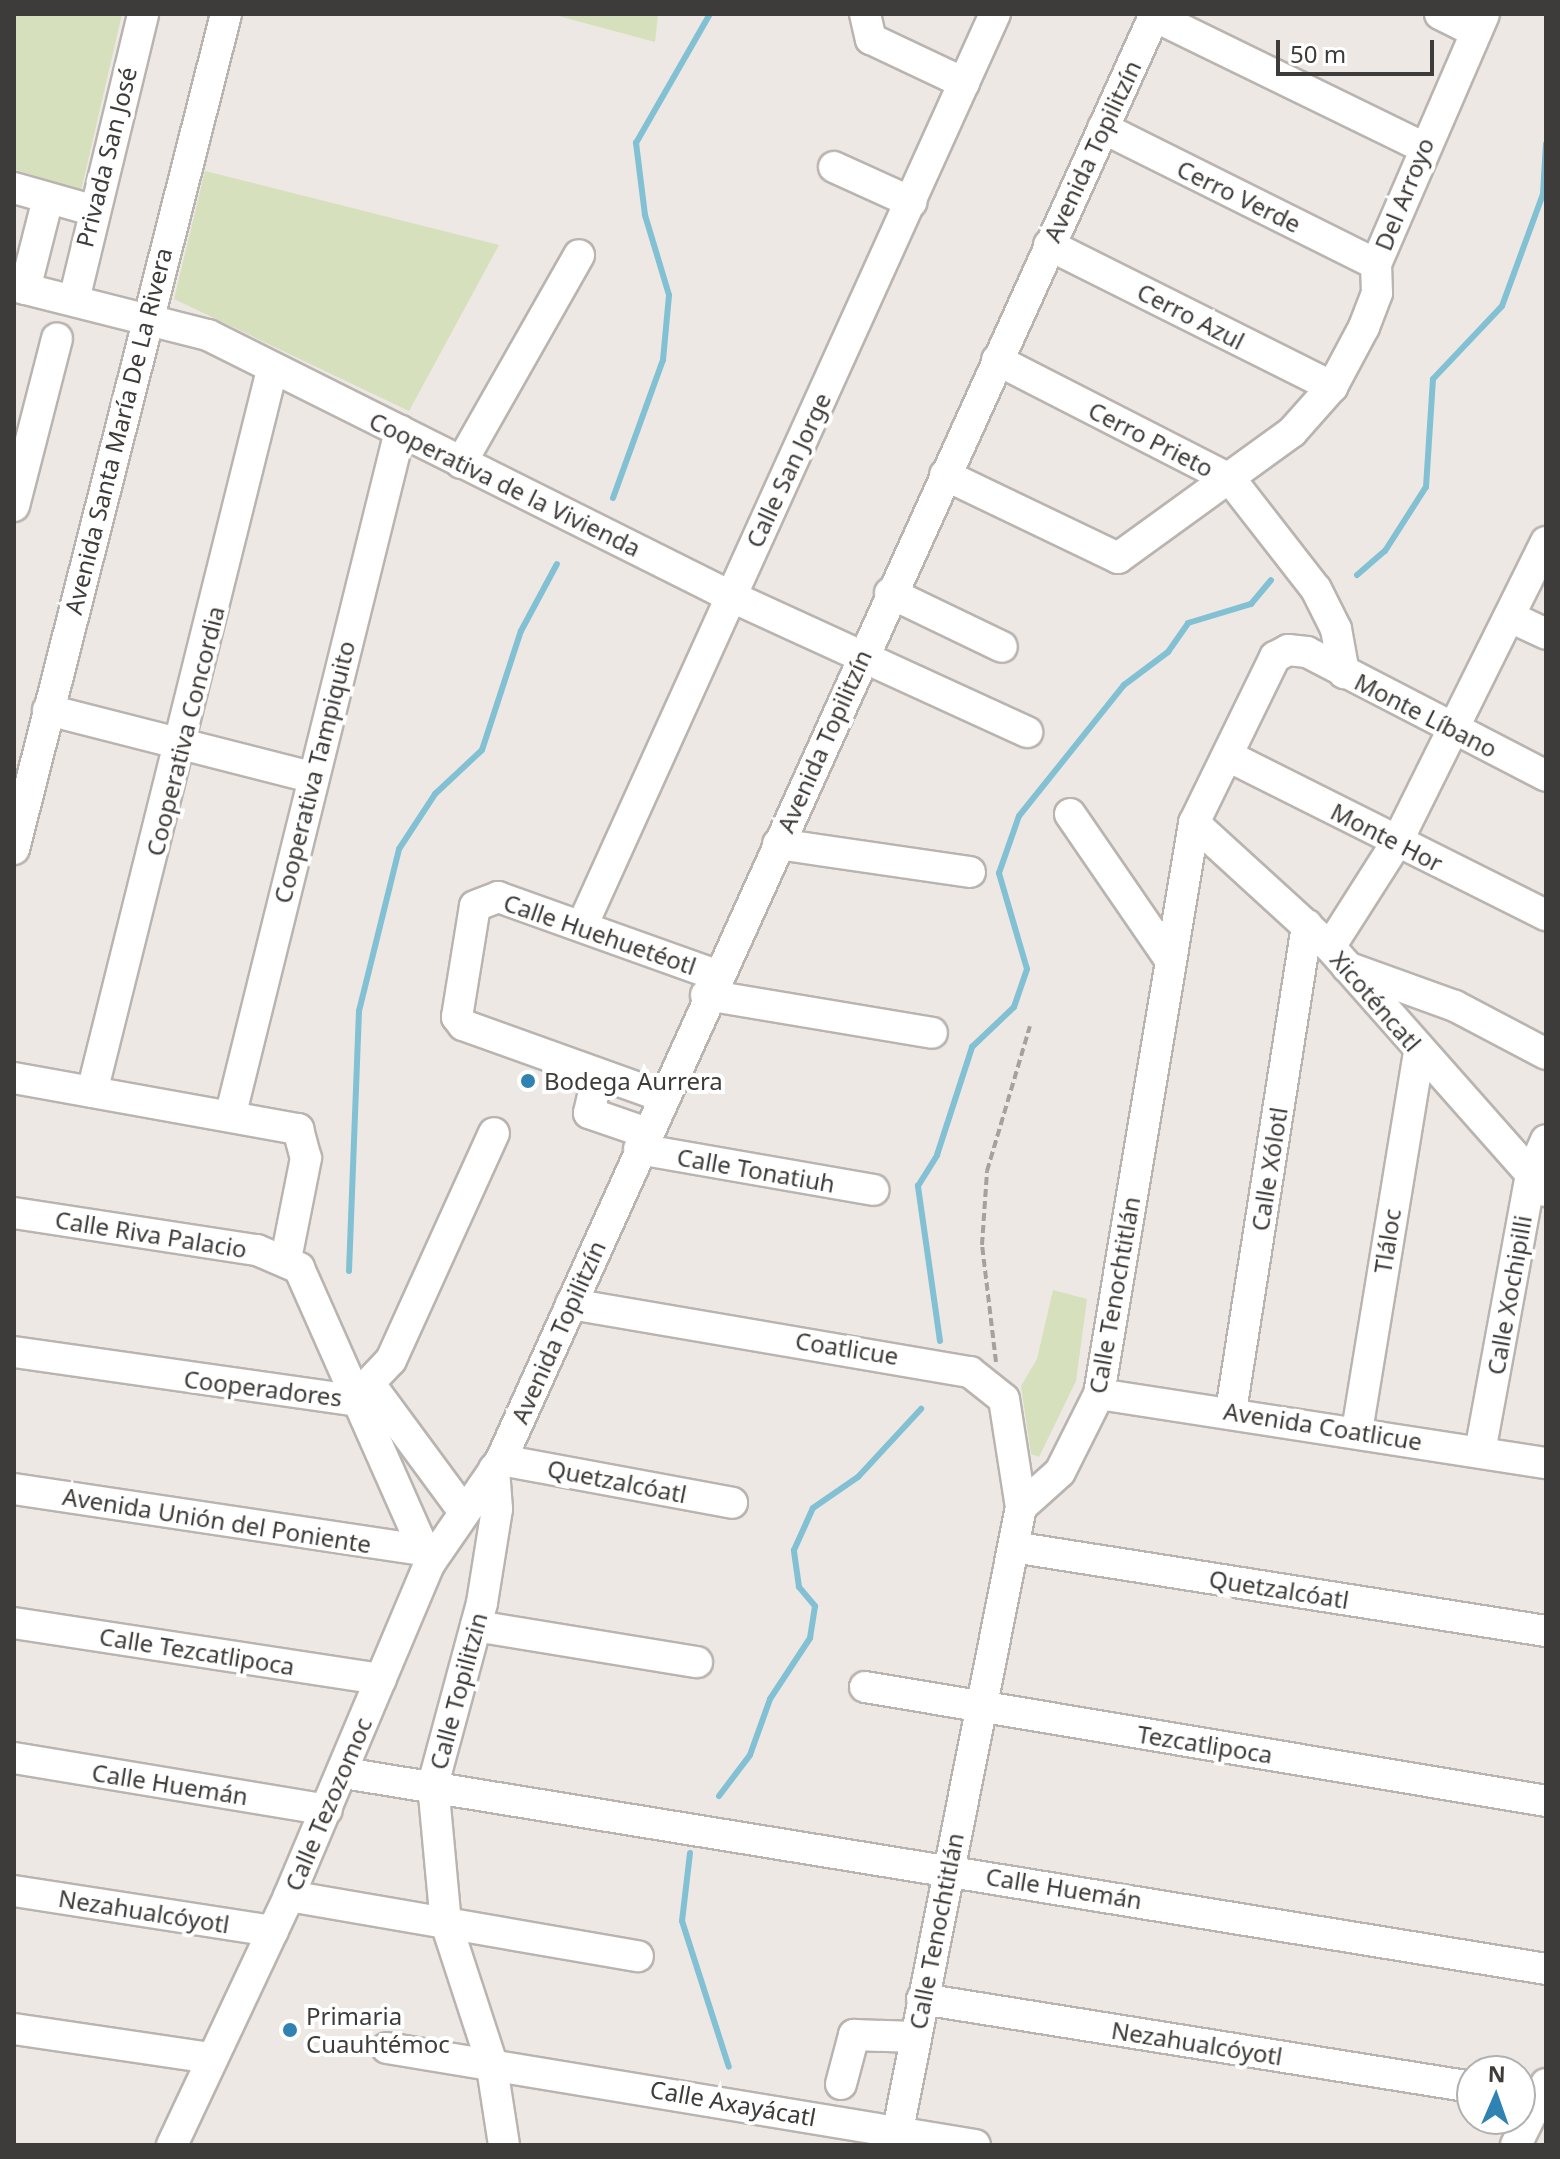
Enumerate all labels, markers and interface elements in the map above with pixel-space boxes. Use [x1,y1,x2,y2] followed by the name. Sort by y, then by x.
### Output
[1280,24,1438,74] scale bar
[1290,37,1346,70] text: 50 m
[1037,56,1147,246] street label: Avenida Topilitzín
[70,64,142,250] street label: Privada San José
[1368,133,1440,255] street label: Del Arroyo
[1172,154,1306,238] street label: Cerro Verde
[58,245,178,617] street label: Avenida Santa María De La Rivera
[1133,277,1249,355] street label: Cerro Azul
[740,388,836,552] street label: Calle San Jorge
[1084,395,1218,483] street label: Cerro Prieto
[365,406,645,562] street label: Cooperativa de la Vivienda
[140,603,230,859] street label: Cooperativa Concordia
[267,638,361,906] street label: Cooperativa Tampiquito
[771,645,877,837] street label: Avenida Topilitzín
[1350,667,1502,763] street label: Monte Líbano
[1326,797,1448,877] street label: Monte Hor
[500,888,700,980] street label: Calle Huehuetéotl
[1325,945,1427,1057] street label: Xicoténcatl
[544,1067,723,1095] place label: Bodega Aurrera
[519,1072,537,1090] marker: Bodega Aurrera
[1245,1105,1293,1233] street label: Calle Xólotl
[675,1142,837,1198] street label: Calle Tonatiuh
[1082,1194,1146,1396] street label: Calle Tenochtitlán
[53,1205,249,1263] street label: Calle Riva Palacio
[1368,1207,1406,1275] street label: Tláloc
[1481,1213,1537,1377] street label: Calle Xochipilli
[505,1236,611,1428] street label: Avenida Topilitzín
[793,1326,901,1370] street label: Coatlicue
[182,1364,344,1412] street label: Cooperadores
[1222,1396,1424,1456] street label: Avenida Coatlicue
[545,1453,689,1509] street label: Quetzalcóatl
[61,1481,373,1559] street label: Avenida Unión del Poniente
[1207,1564,1351,1614] street label: Quetzalcóatl
[423,1609,493,1773] street label: Calle Topilitzin
[97,1621,297,1681] street label: Calle Tezcatlipoca
[278,1713,378,1895] street label: Calle Tezozomoc
[1135,1719,1275,1769] street label: Tezcatlipoca
[90,1757,250,1811] street label: Calle Huemán
[903,1830,969,2032] street label: Calle Tenochtitlán
[984,1861,1144,1915] street label: Calle Huemán
[56,1883,232,1939] street label: Nezahualcóyotl
[306,2002,450,2058] place label: Primaria Cuauhtémoc
[1109,2015,1285,2071] street label: Nezahualcóyotl
[281,2021,299,2039] marker: Primaria Cuauhtémoc
[1456,2055,1536,2135] north arrow
[1487,2058,1506,2088] text: N
[648,2074,818,2132] street label: Calle Axayácatl

